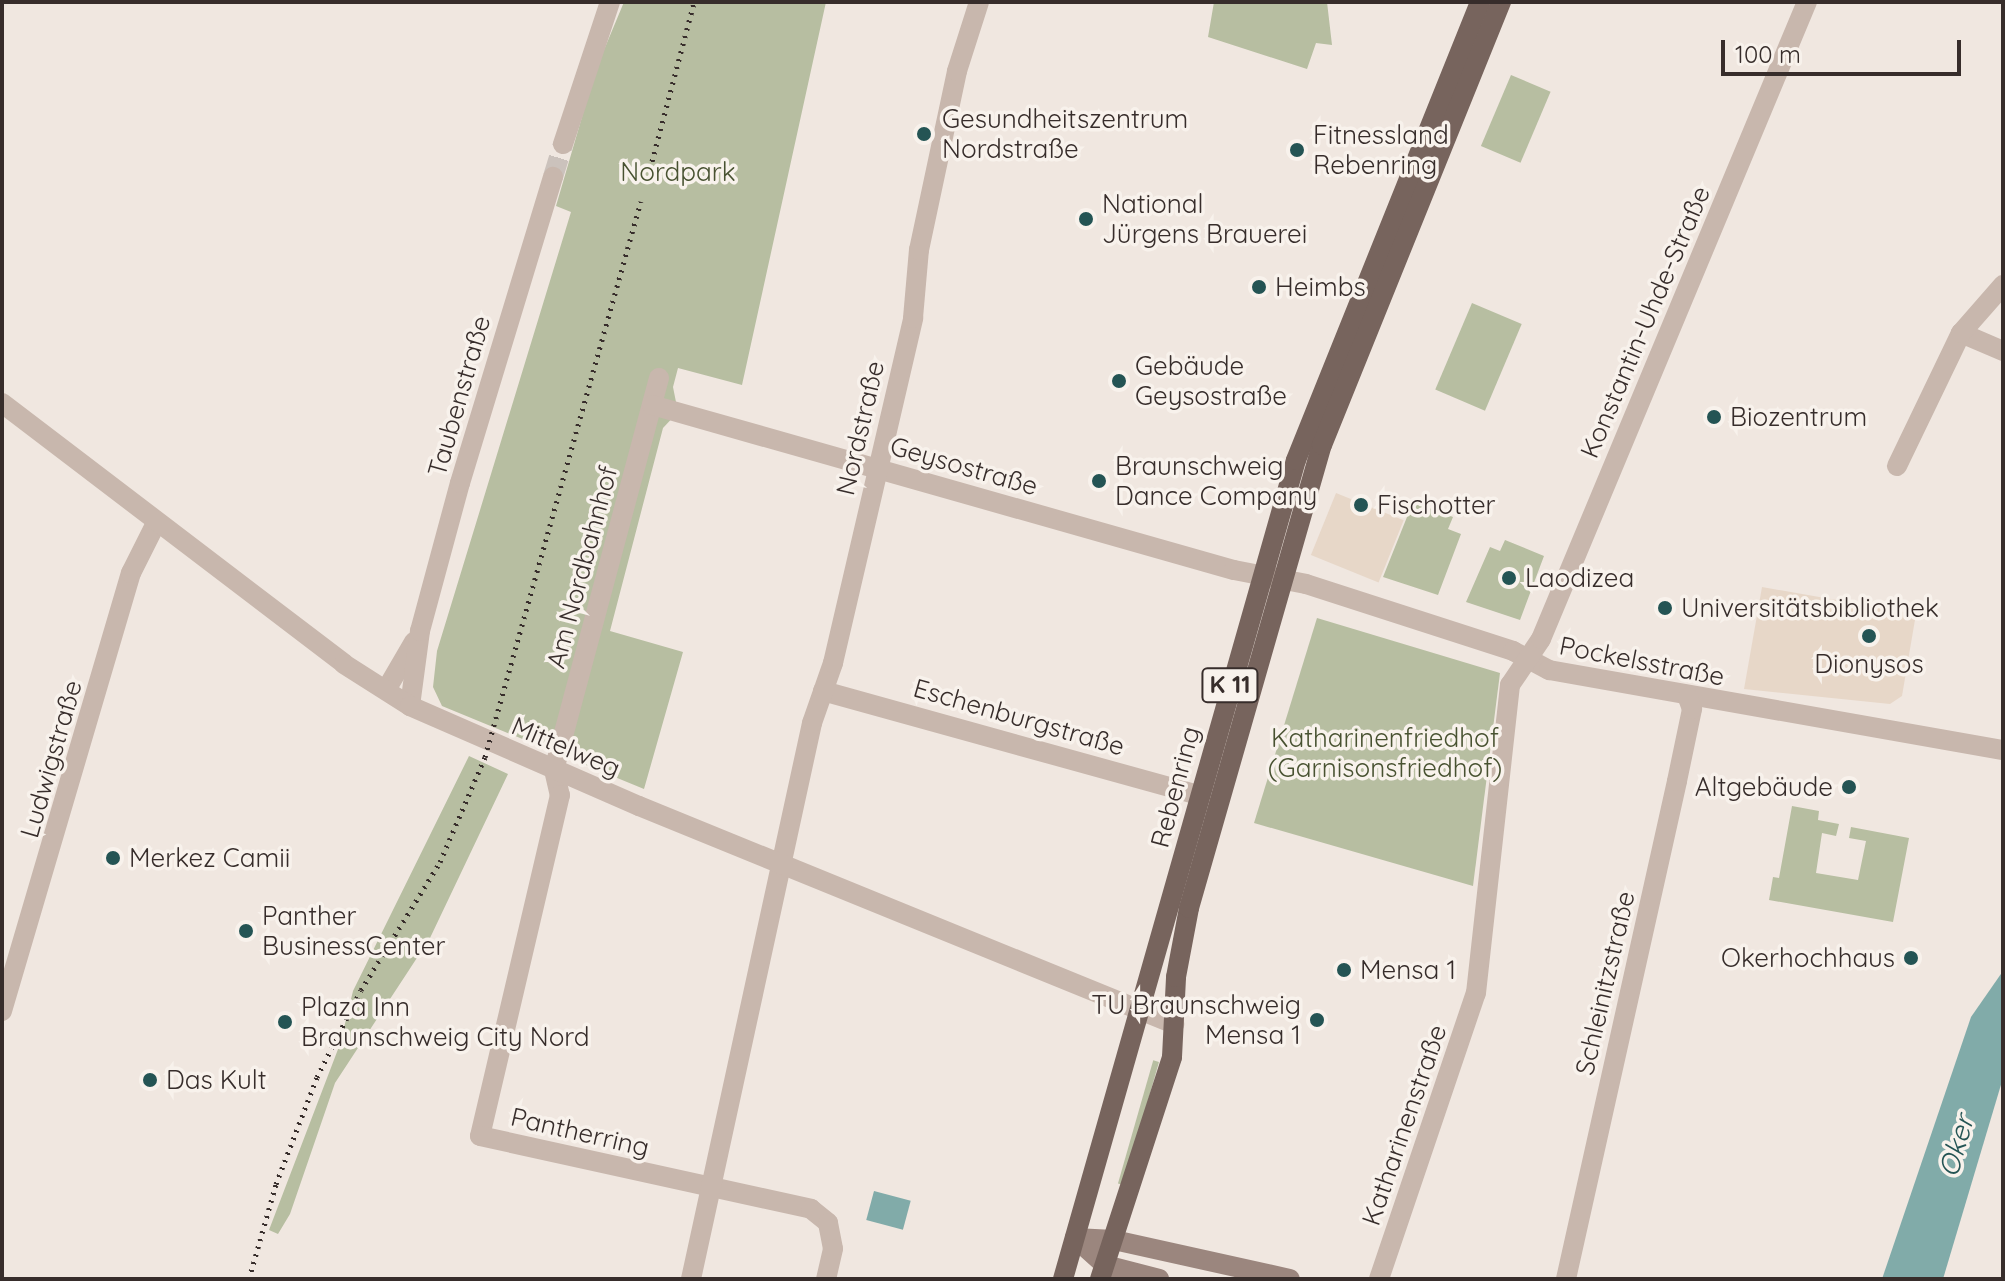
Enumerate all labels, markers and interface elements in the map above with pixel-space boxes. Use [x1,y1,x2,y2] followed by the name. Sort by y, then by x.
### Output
[1725,24,1965,74] scale bar
[1735,39,1801,69] text: 100 m
[942,103,1188,164] place label: Gesundheitszentrum Nordstraße
[1313,119,1449,180] place label: Fitnessland Rebenring
[913,123,935,145] marker: Gesundheitszentrum Nordstraße
[1288,141,1306,159] marker: Fitnessland Rebenring
[620,156,736,188] park label: Nordpark
[1574,181,1716,463] street label: Konstantin-Uhde-Straße
[1102,188,1307,250] place label: National Jürgens Brauerei
[1077,210,1095,228] marker: National Jürgens Brauerei
[1275,271,1366,303] place label: Heimbs
[1250,278,1268,296] marker: Heimbs
[421,312,497,480] street label: Taubenstraße
[1135,350,1287,412] place label: Gebäude Geysostraße
[829,358,891,498] street label: Nordstraße
[1110,372,1128,390] marker: Gebäude Geysostraße
[1730,401,1867,433] place label: Biozentrum
[1705,408,1723,426] marker: Biozentrum
[887,430,1041,502] street label: Geysostraße
[1115,450,1317,512] place label: Braunschweig Dance Company
[540,462,624,672] street label: Am Nordbahnhof
[1090,472,1108,490] marker: Braunschweig Dance Company
[1377,489,1496,521] place label: Fischotter
[1352,496,1370,514] marker: Fischotter
[1525,562,1634,594] place label: Laodizea
[1500,569,1518,587] marker: Laodizea
[1681,592,1939,624] place label: Universitätsbibliothek
[1656,599,1674,617] marker: Universitätsbibliothek
[1860,627,1878,645] marker: Dionysos
[1557,630,1727,692] street label: Pockelsstraße
[1814,648,1924,680] place label: Dionysos
[1200,665,1260,705] road number: K 11
[910,672,1128,762] street label: Eschenburgstraße
[14,677,88,841] street label: Ludwigstraße
[507,710,625,784] street label: Mittelweg
[1268,722,1502,784] park label: Katharinenfriedhof (Garnisonsfriedhof)
[1144,723,1206,851] street label: Rebenring
[1695,771,1833,803] place label: Altgebäude
[1840,778,1858,796] marker: Altgebäude
[129,842,290,874] place label: Merkez Camii
[104,849,122,867] marker: Merkez Camii
[1569,888,1641,1078] street label: Schleinitzstraße
[262,900,446,962] place label: Panther BusinessCenter
[237,922,255,940] marker: Panther BusinessCenter
[1721,942,1895,974] place label: Okerhochhaus
[1902,949,1920,967] marker: Okerhochhaus
[1360,954,1456,986] place label: Mensa 1
[1335,961,1353,979] marker: Mensa 1
[1091,989,1301,1050] place label: TU Braunschweig Mensa 1
[301,991,590,1052] place label: Plaza Inn Braunschweig City Nord
[1308,1011,1326,1029] marker: TU Braunschweig Mensa 1
[276,1013,294,1031] marker: Plaza Inn Braunschweig City Nord
[1355,1021,1453,1229] street label: Katharinenstraße
[166,1064,266,1096] place label: Das Kult
[141,1071,159,1089] marker: Das Kult
[508,1101,652,1163] street label: Pantherring
[1931,1111,1981,1181] water label: Oker

